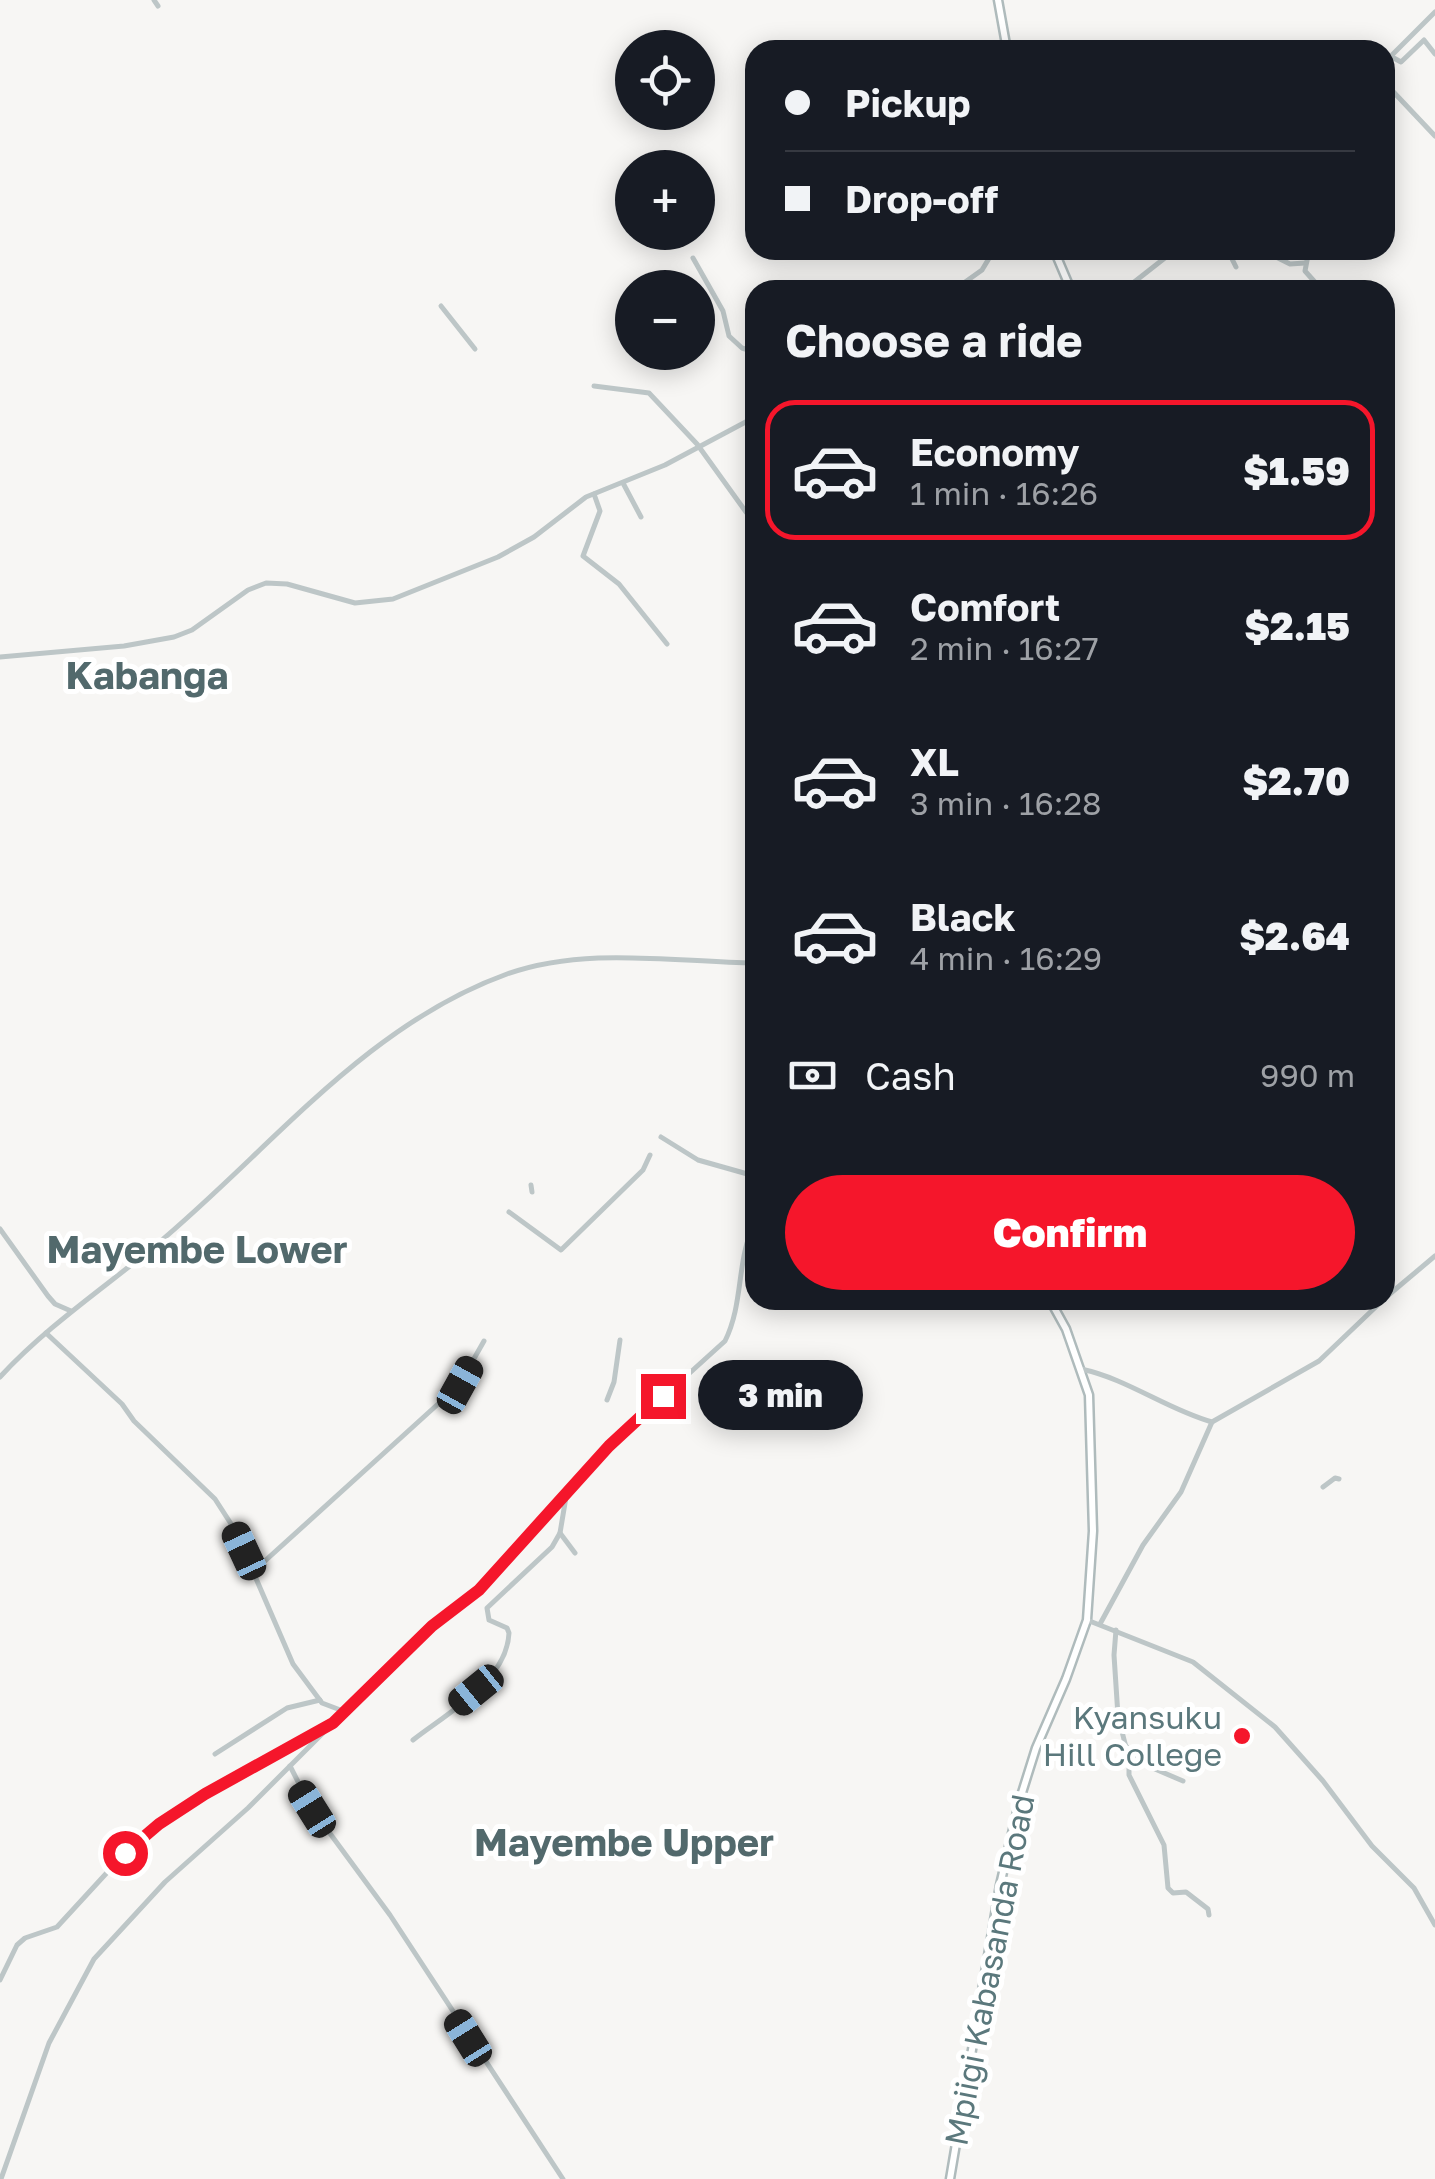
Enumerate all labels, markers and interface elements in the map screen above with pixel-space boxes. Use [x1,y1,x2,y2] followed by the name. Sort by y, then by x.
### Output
[615,30,715,370] map controls
[615,30,715,130] button: locate
[845,80,971,125] text: Pickup
[615,150,715,250] button: +
[845,176,998,221] text: Drop-off
[615,270,715,370] button: −
[785,313,1083,367] text: Choose a ride
[790,425,880,515] icon: car
[910,429,1079,474] text: Economy
[1243,448,1350,493] text: $1.59
[910,474,1098,512] text: 1 min · 16:26
[790,580,880,670] icon: car
[910,584,1060,629] text: Comfort
[1244,603,1350,648] text: $2.15
[910,629,1099,667] text: 2 min · 16:27
[65,652,229,698] district label: Kabanga
[790,735,880,825] icon: car
[910,739,959,784] text: XL
[1243,758,1350,803] text: $2.70
[910,784,1101,822] text: 3 min · 16:28
[790,890,880,980] icon: car
[910,894,1015,939] text: Black
[1240,913,1350,958] text: $2.64
[910,939,1102,977] text: 4 min · 16:29
[785,1048,840,1103] icon: cash
[865,1053,956,1098] text: Cash
[1260,1056,1355,1094] text: 990 m
[785,1175,1355,1290] button: Confirm
[46,1226,348,1272] district label: Mayembe Lower
[432,1351,488,1419] car
[698,1361,863,1431] callout: 3 min
[641,1374,686,1419] route end
[738,1376,823,1414] text: 3 min
[218,1517,270,1585] car
[443,1659,509,1721] car
[1043,1698,1222,1773] place label: Kyansuku Hill College
[1231,1725,1253,1747] marker: Kyansuku Hill College
[283,1776,341,1842] car
[936,1791,1042,2149] street label: Mpiigi Kabasanda Road
[474,1819,774,1865] district label: Mayembe Upper
[103,1831,148,1876] route start
[439,2005,497,2071] car

